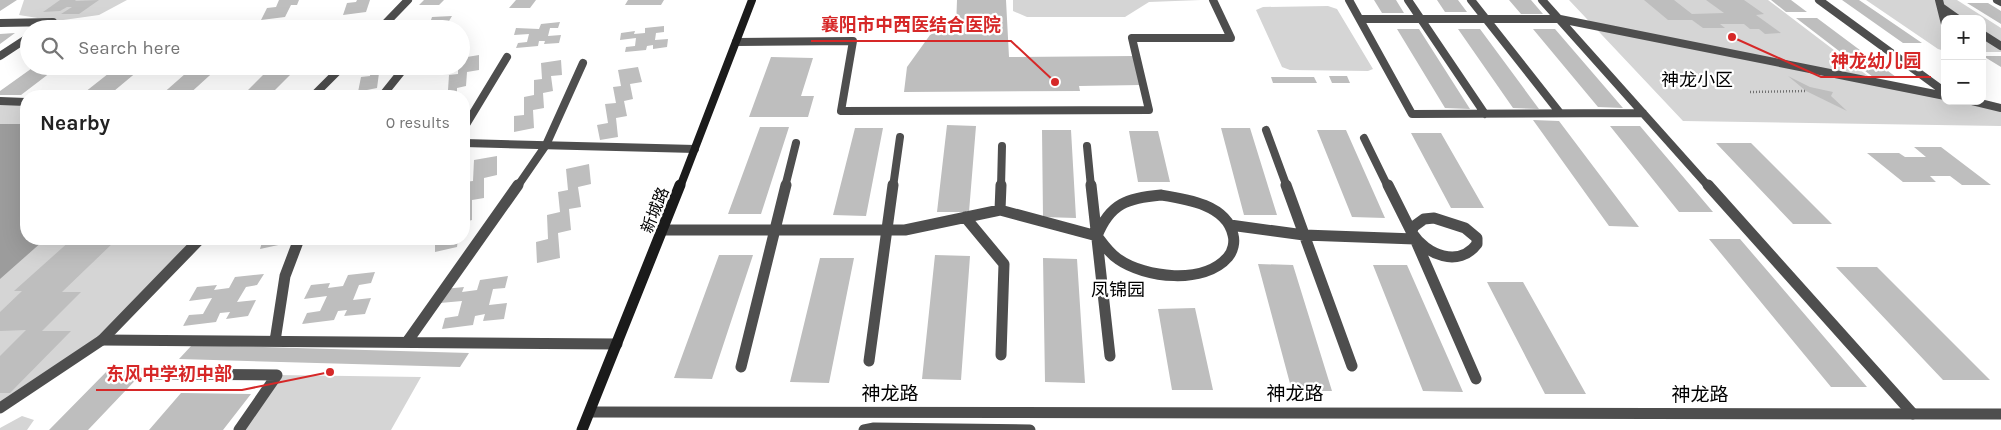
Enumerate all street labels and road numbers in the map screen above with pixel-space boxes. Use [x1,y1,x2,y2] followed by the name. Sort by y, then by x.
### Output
[637,184,673,236] street label: 新城路
[861,383,919,405] street label: 神龙路
[1266,383,1324,405] street label: 神龙路
[1671,384,1729,406] street label: 神龙路

